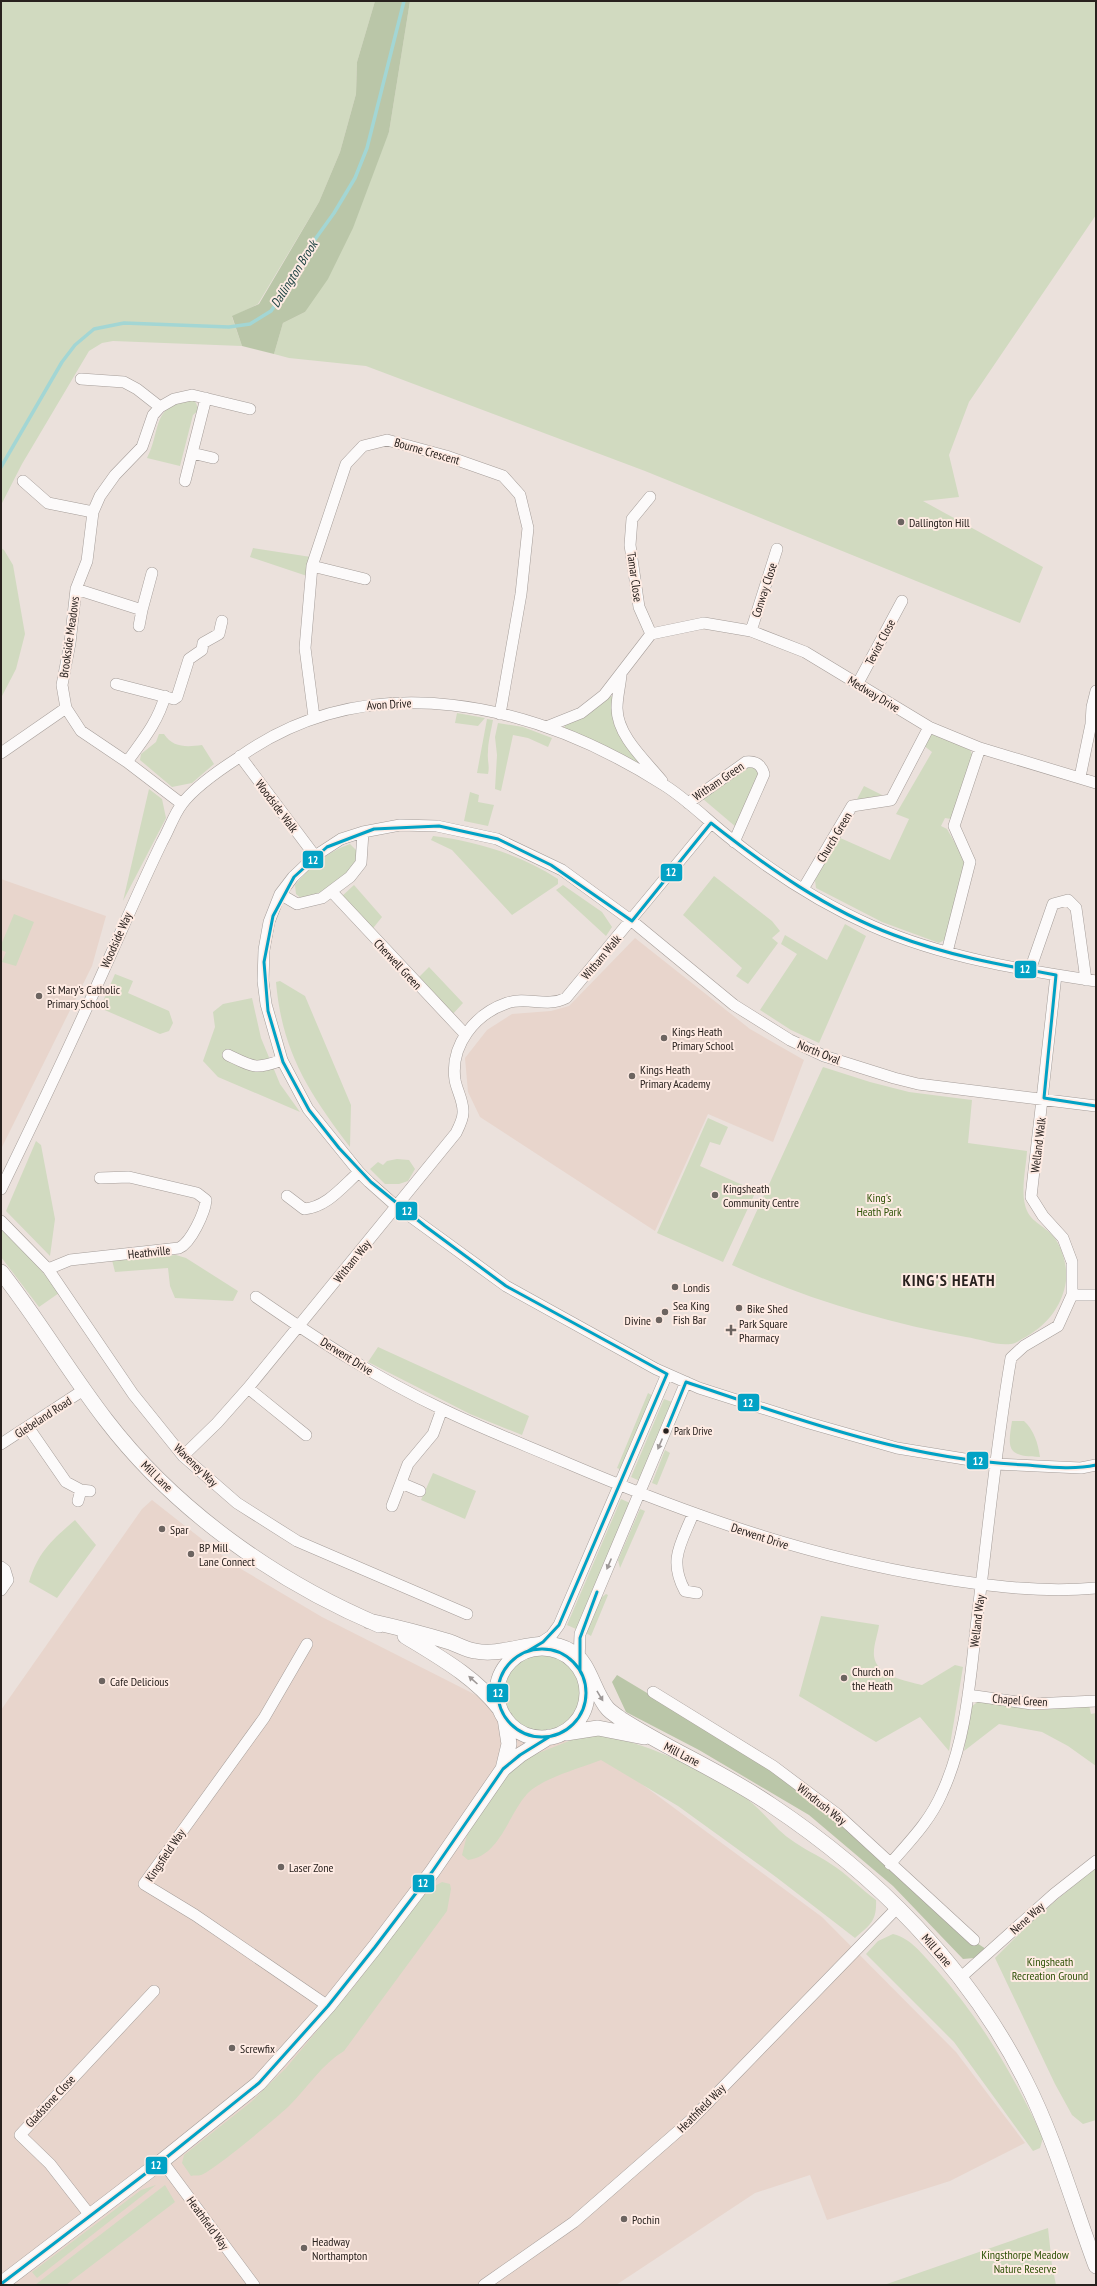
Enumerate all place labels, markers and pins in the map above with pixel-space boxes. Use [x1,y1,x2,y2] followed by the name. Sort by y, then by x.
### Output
[909,515,970,530] place label: Dallington Hill
[896,517,906,527] marker: Dallington Hill
[47,982,121,1011] place label: St Mary's Catholic Primary School
[34,991,44,1001] marker: St Mary's Catholic Primary School
[672,1024,734,1053] place label: Kings Heath Primary School
[659,1033,669,1043] marker: Kings Heath Primary School
[640,1062,711,1091] place label: Kings Heath Primary Academy
[627,1071,637,1081] marker: Kings Heath Primary Academy
[723,1181,799,1210] place label: Kingsheath Community Centre
[710,1190,720,1200] marker: Kingsheath Community Centre
[683,1280,710,1295] place label: Londis
[670,1282,680,1292] marker: Londis
[673,1298,709,1327] place label: Sea King Fish Bar
[747,1301,788,1316] place label: Bike Shed
[734,1303,744,1313] marker: Bike Shed
[660,1307,670,1317] marker: Sea King Fish Bar
[625,1313,651,1328] place label: Divine
[654,1315,664,1325] marker: Divine
[739,1316,788,1345] place label: Park Square Pharmacy
[726,1325,736,1335] marker: Park Square Pharmacy
[674,1424,713,1438] place label: Park Drive
[661,1426,671,1436] marker: Park Drive
[170,1522,189,1537] place label: Spar
[157,1524,167,1534] marker: Spar
[199,1540,255,1569] place label: BP Mill Lane Connect
[186,1549,196,1559] marker: BP Mill Lane Connect
[852,1664,894,1693] place label: Church on the Heath
[839,1673,849,1683] marker: Church on the Heath
[110,1674,169,1689] place label: Cafe Delicious
[97,1676,107,1686] marker: Cafe Delicious
[289,1860,334,1875] place label: Laser Zone
[276,1862,286,1872] marker: Laser Zone
[240,2041,275,2056] place label: Screwfix
[227,2043,237,2053] marker: Screwfix
[632,2212,660,2227] place label: Pochin
[619,2214,629,2224] marker: Pochin
[312,2234,367,2263] place label: Headway Northampton
[299,2243,309,2253] marker: Headway Northampton

